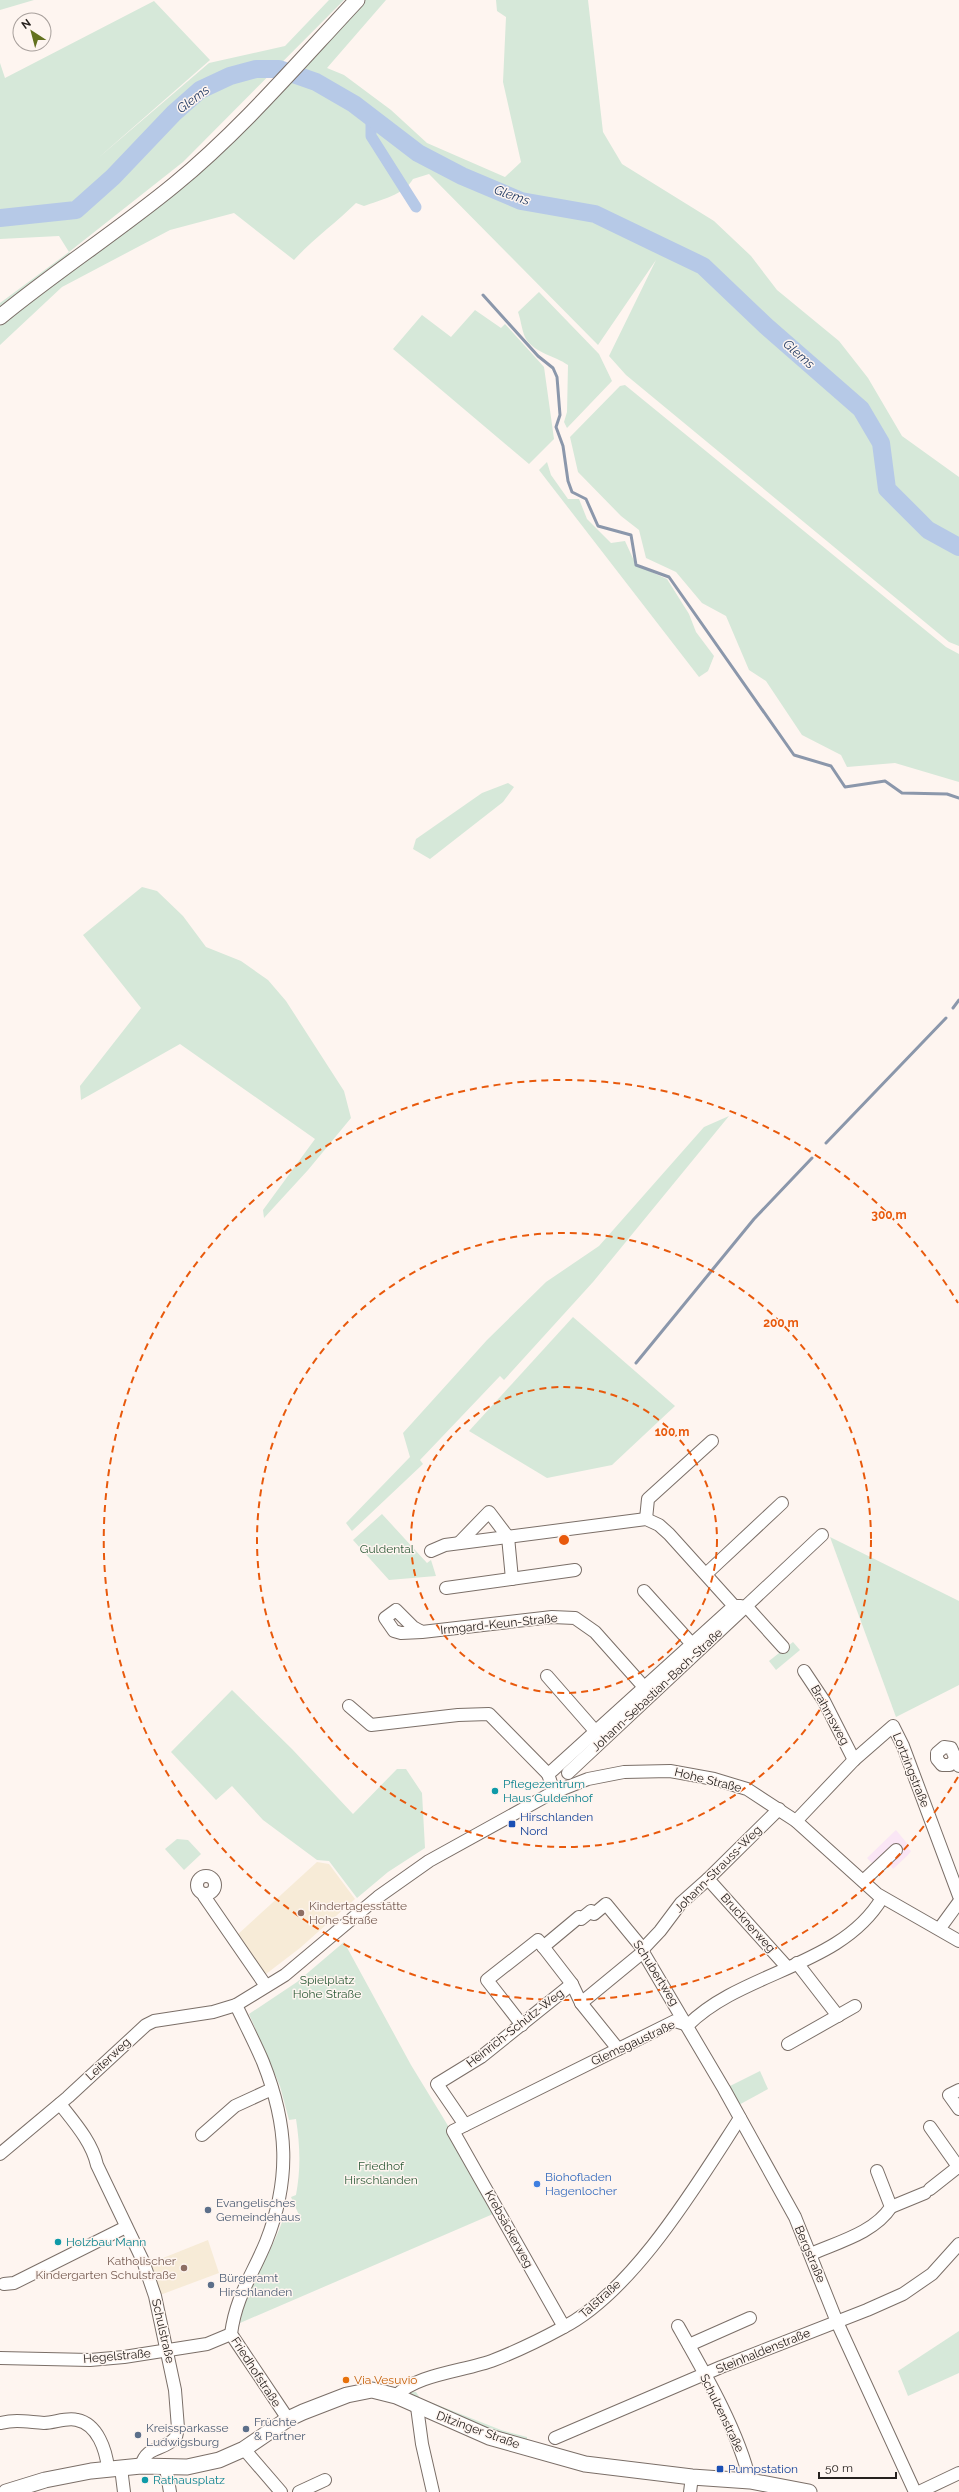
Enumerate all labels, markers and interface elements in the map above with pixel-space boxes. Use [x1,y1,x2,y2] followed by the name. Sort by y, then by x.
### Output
[12,12,52,52] north arrow
[19,17,34,32] text: N
[174,82,212,116] water label: Glems
[492,182,532,208] water label: Glems
[780,336,818,372] water label: Glems
[871,1208,907,1222] text: 300 m
[763,1316,799,1330] text: 200 m
[655,1425,689,1439] text: 100 m
[557,1533,571,1547] centre of rings
[360,1542,415,1556] park label: Guldental
[440,1611,558,1637] street label: Irmgard-Keun-Straße
[589,1626,725,1754] street label: Johann-Sebastian-Bach-Straße
[808,1683,852,1747] street label: Brahmsweg
[890,1731,932,1809] street label: Lortzingstraße
[673,1765,743,1795] street label: Hohe Straße
[503,1777,594,1805] place label: Pflegezentrum Haus Guldenhof
[490,1786,500,1796] marker: Pflegezentrum Haus Guldenhof
[520,1810,593,1838] place label: Hirschlanden Nord
[507,1819,517,1829] marker: Hirschlanden Nord
[672,1823,764,1915] street label: Johann-Strauss-Weg
[718,1891,778,1955] street label: Brucknerweg
[309,1899,407,1927] place label: Kindertagesstätte Hohe Straße
[296,1908,306,1918] marker: Kindertagesstätte Hohe Straße
[630,1938,682,2008] street label: Schubertweg
[293,1973,361,2001] park label: Spielplatz Hohe Straße
[464,1986,566,2070] street label: Heinrich-Schütz-Weg
[589,2017,677,2069] street label: Glemsgaustraße
[83,2035,133,2083] street label: Leiterweg
[344,2159,418,2187] park label: Friedhof Hirschlanden
[545,2170,618,2198] place label: Biohofladen Hagenlocher
[532,2179,542,2189] marker: Biohofladen Hagenlocher
[482,2188,536,2270] street label: Krebsäckerweg
[216,2196,300,2224] place label: Evangelisches Gemeindehaus
[203,2205,213,2215] marker: Evangelisches Gemeindehaus
[792,2223,828,2285] street label: Bergstraße
[66,2235,146,2249] place label: Holzbau Mann
[53,2237,63,2247] marker: Holzbau Mann
[35,2254,177,2282] place label: Katholischer Kindergarten Schulstraße
[179,2263,189,2273] marker: Katholischer Kindergarten Schulstraße
[219,2271,292,2299] place label: Bürgeramt Hirschlanden
[577,2277,623,2321] street label: Talstraße
[206,2280,216,2290] marker: Bürgeramt Hirschlanden
[149,2298,177,2364] street label: Schulstraße
[714,2326,812,2376] street label: Steinhaldenstraße
[228,2335,284,2409] street label: Friedhofstraße
[83,2346,151,2366] street label: Hegelstraße
[697,2372,747,2454] street label: Schulzenstraße
[354,2373,417,2387] place label: Via Vesuvio
[341,2375,351,2385] marker: Via Vesuvio
[434,2408,522,2452] street label: Ditzinger Straße
[254,2415,306,2443] place label: Früchte & Partner
[146,2421,229,2449] place label: Kreissparkasse Ludwigsburg
[241,2424,251,2434] marker: Früchte & Partner
[133,2430,143,2440] marker: Kreissparkasse Ludwigsburg
[819,2454,896,2480] scale bar
[825,2461,853,2475] text: 50 m
[728,2462,798,2476] place label: Pumpstation
[715,2464,725,2474] marker: Pumpstation
[153,2473,225,2487] place label: Rathausplatz
[140,2475,150,2485] marker: Rathausplatz

